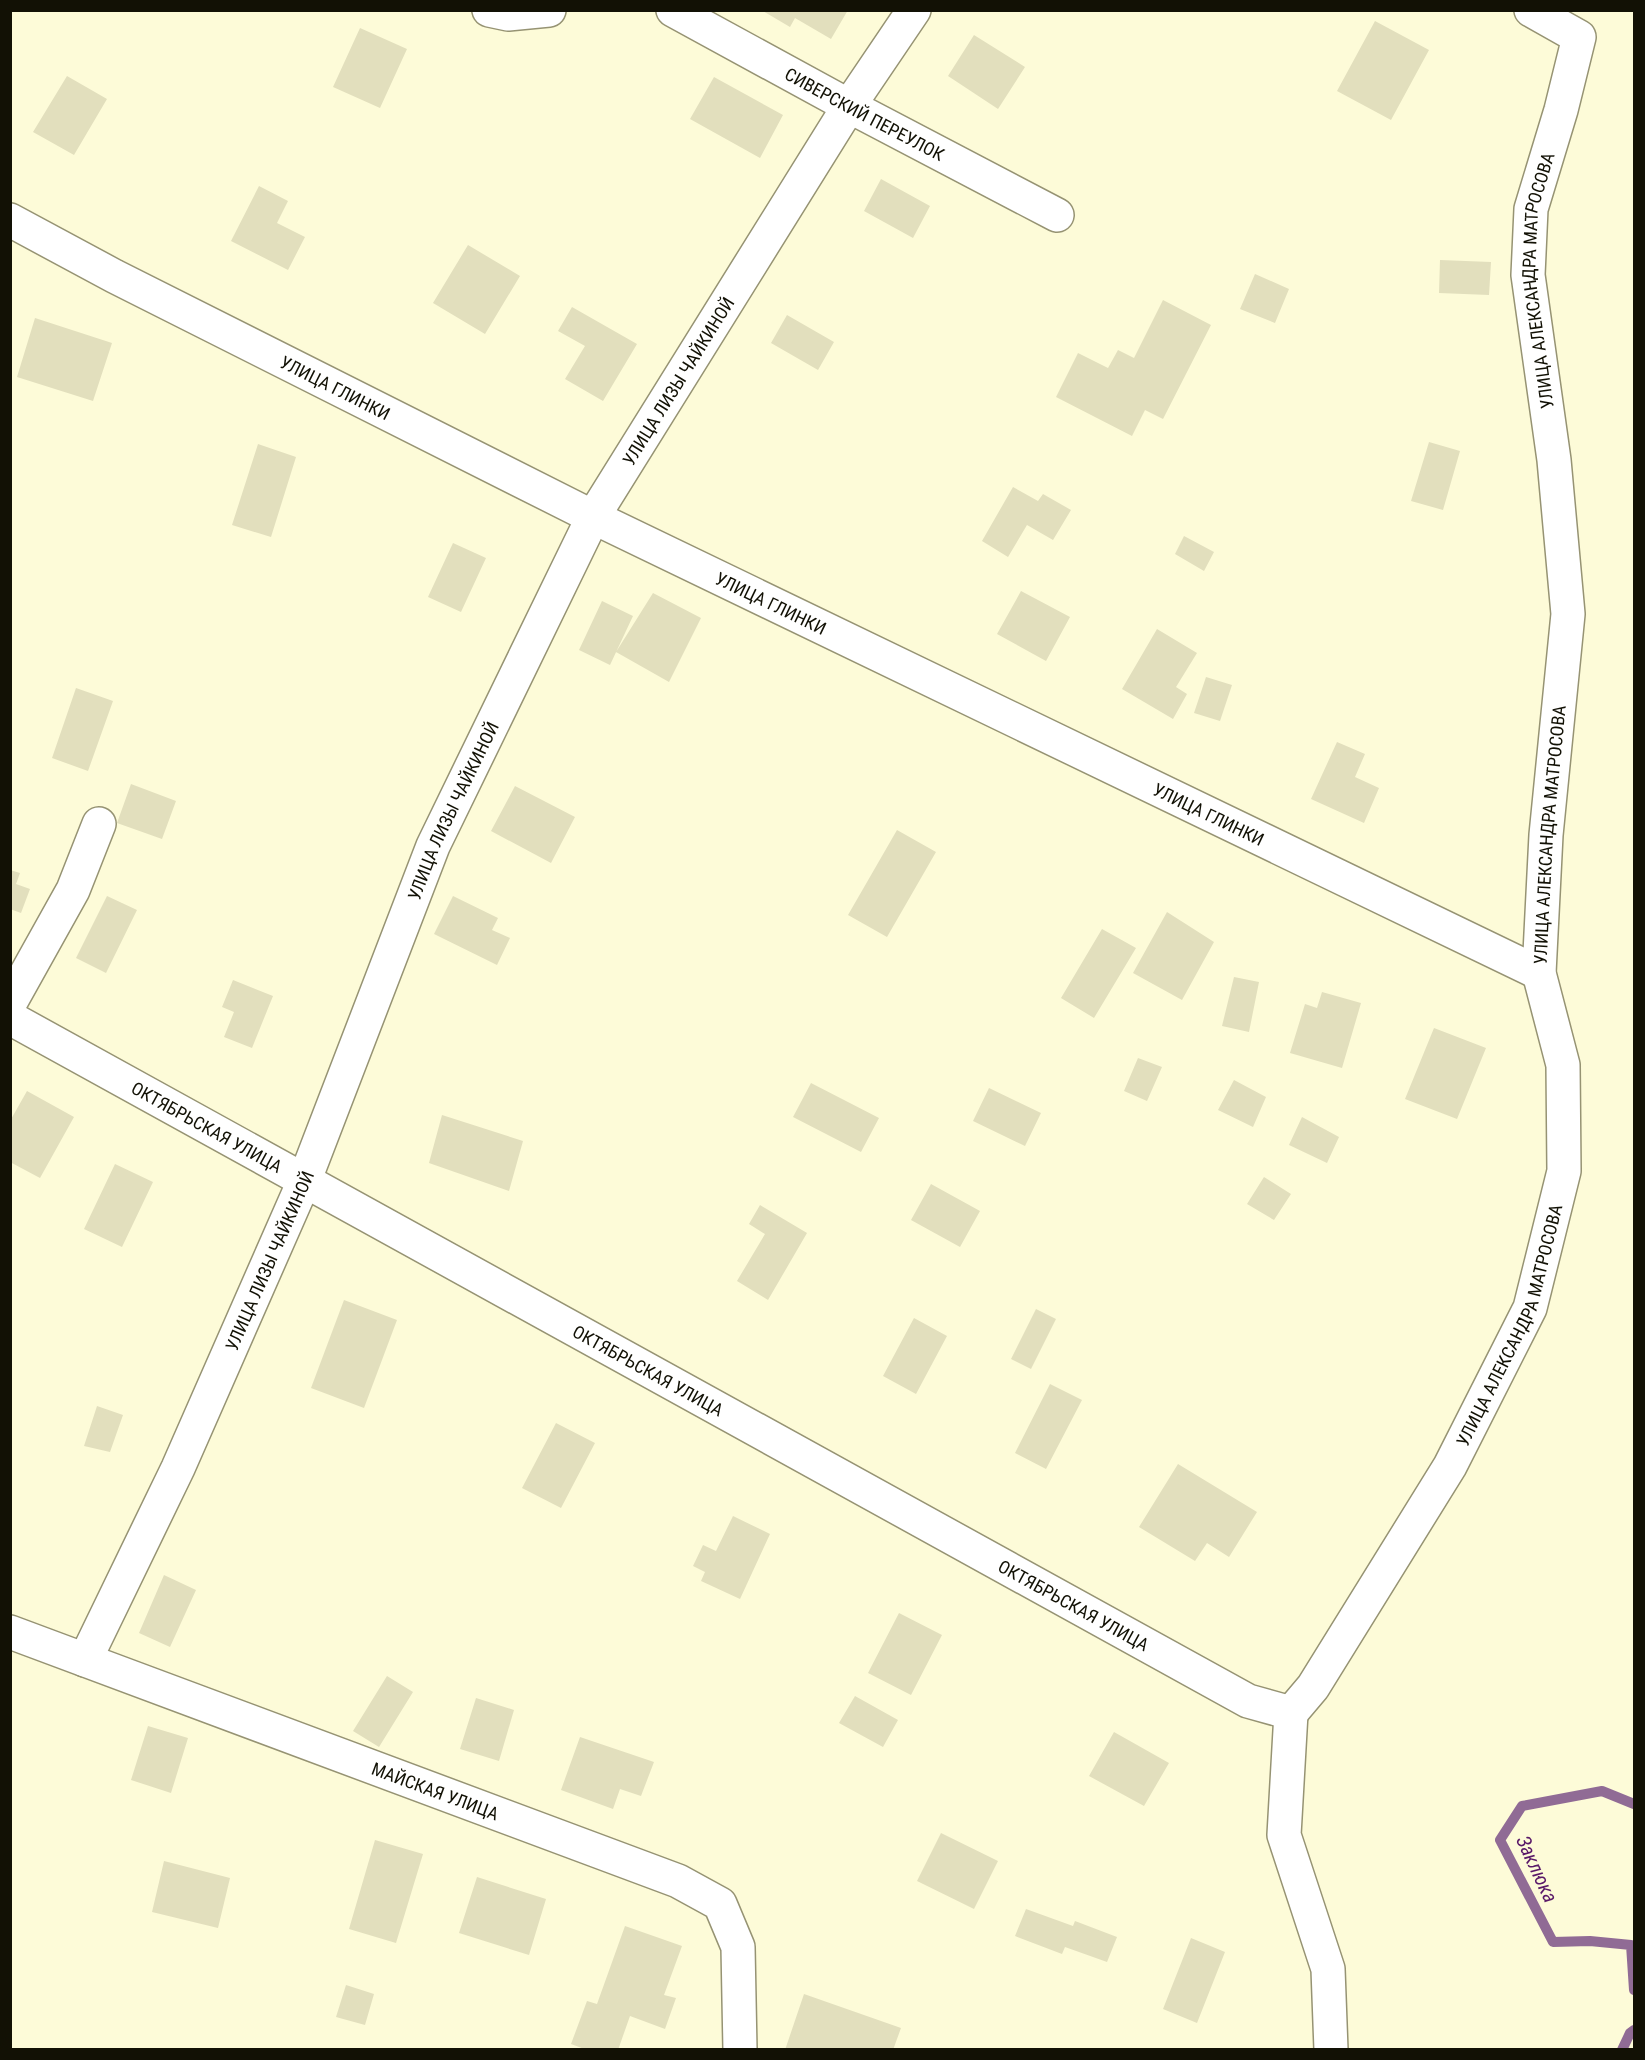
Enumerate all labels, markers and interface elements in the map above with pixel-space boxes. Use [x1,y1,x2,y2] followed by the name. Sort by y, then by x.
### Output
[781,63,948,165] street label: СИВЕРСКИЙ ПЕРЕУЛОК
[1517,149,1558,410] street label: УЛИЦА АЛЕКСАНДРА МАТРОСОВА
[618,293,738,469] street label: УЛИЦА ЛИЗЫ ЧАЙКИНОЙ
[277,351,394,424] street label: УЛИЦА ГЛИНКИ
[712,567,830,638] street label: УЛИЦА ГЛИНКИ
[1529,704,1569,965] street label: УЛИЦА АЛЕКСАНДРА МАТРОСОВА
[403,718,502,903] street label: УЛИЦА ЛИЗЫ ЧАЙКИНОЙ
[1150,778,1268,849] street label: УЛИЦА ГЛИНКИ
[128,1077,287,1177] street label: ОКТЯБРЬСКАЯ УЛИЦА
[221,1168,318,1354] street label: УЛИЦА ЛИЗЫ ЧАЙКИНОЙ
[1451,1201,1566,1449] street label: УЛИЦА АЛЕКСАНДРА МАТРОСОВА
[569,1320,728,1420] street label: ОКТЯБРЬСКАЯ УЛИЦА
[995,1555,1153,1655] street label: ОКТЯБРЬСКАЯ УЛИЦА
[369,1757,502,1824] street label: МАЙСКАЯ УЛИЦА
[1511,1832,1563,1906] water label: Заклюка

